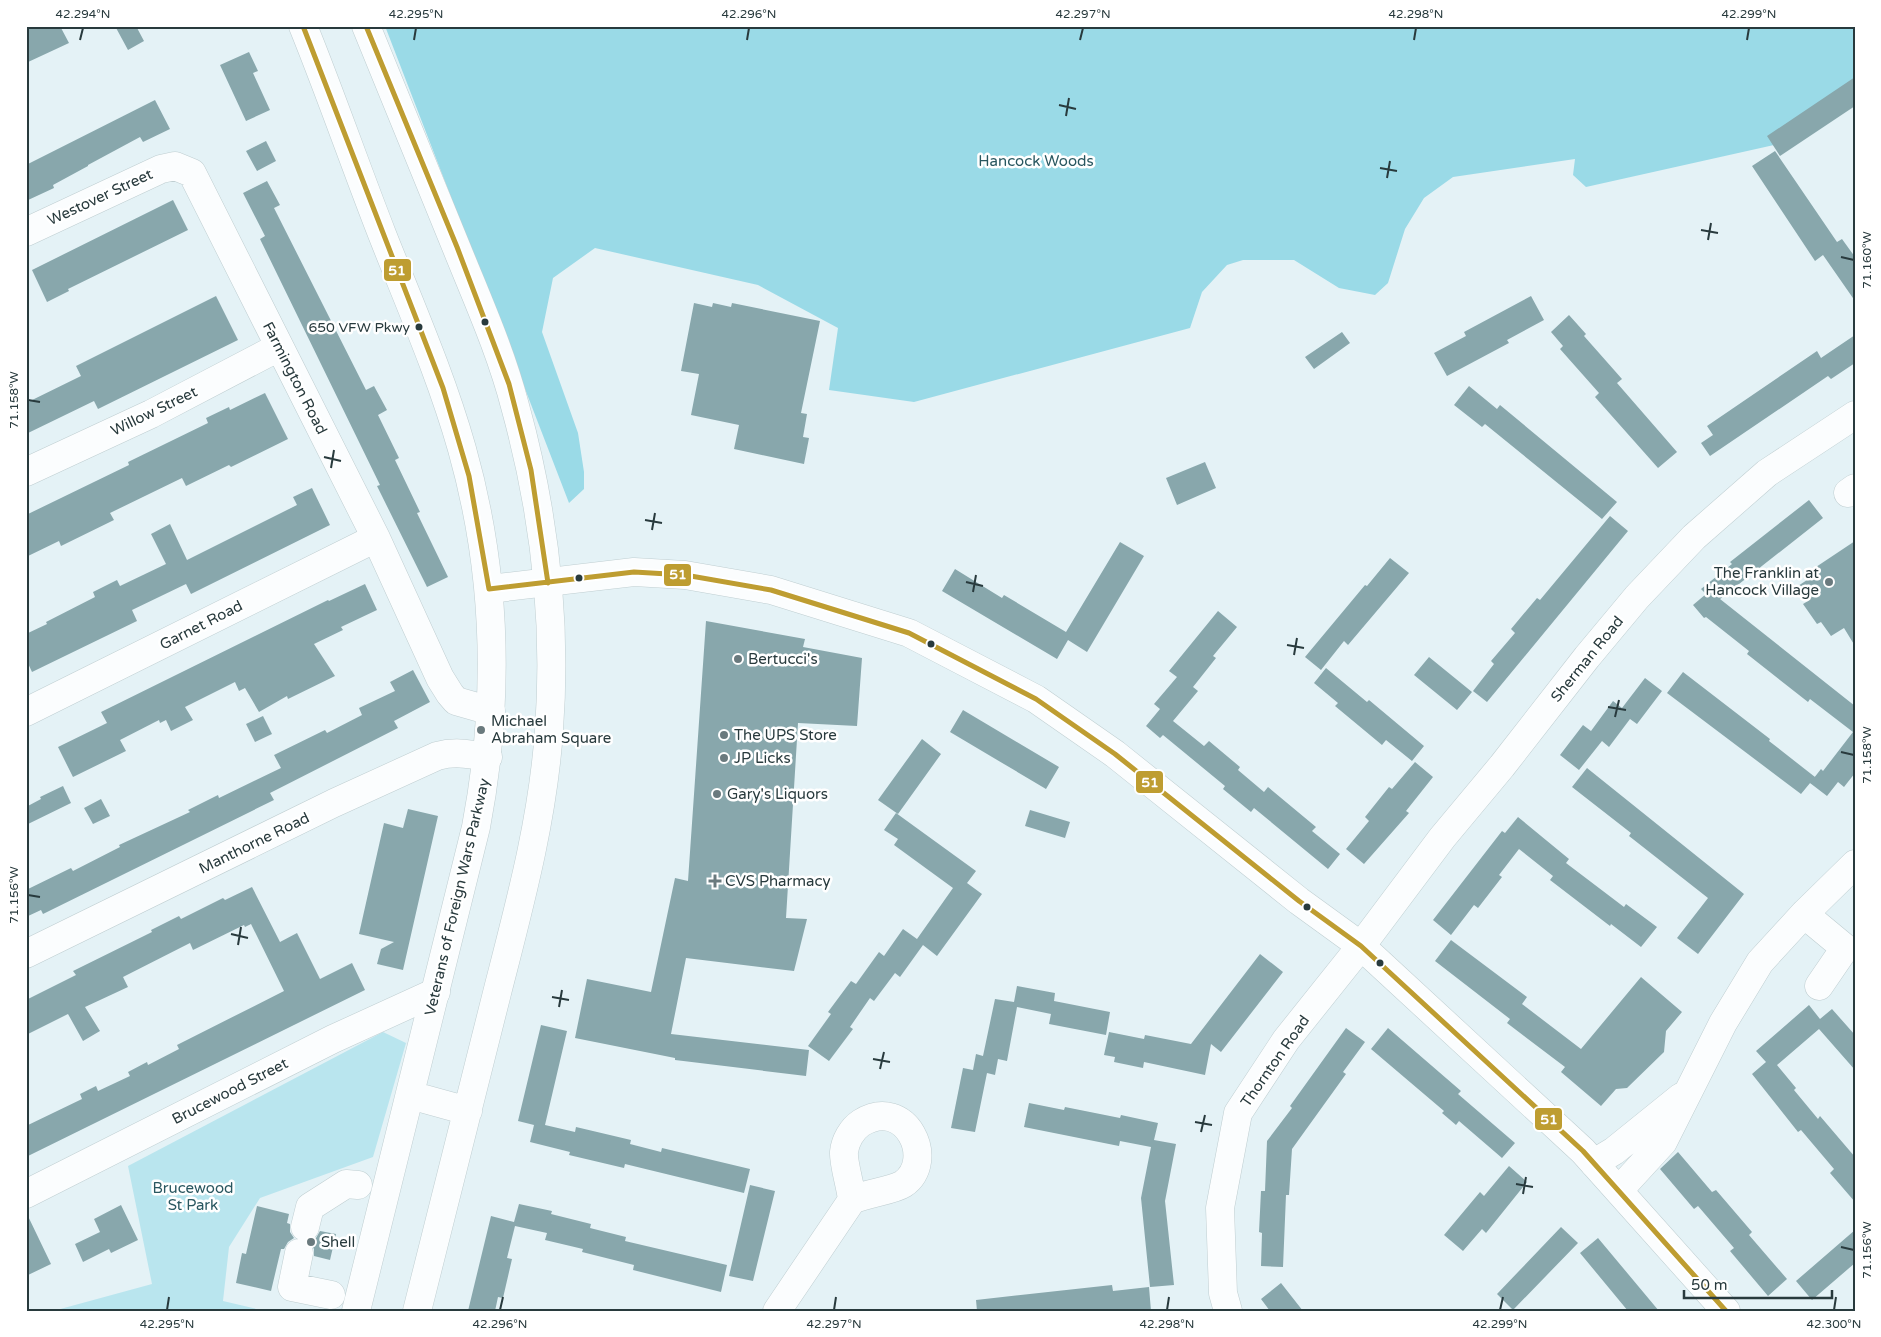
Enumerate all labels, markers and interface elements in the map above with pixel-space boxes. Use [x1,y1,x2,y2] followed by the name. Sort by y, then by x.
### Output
[56,7,110,21] text: 42.294°N
[389,7,443,21] text: 42.295°N
[722,7,776,21] text: 42.296°N
[1055,7,1111,21] text: 42.297°N
[1389,7,1443,21] text: 42.298°N
[1722,7,1776,21] text: 42.299°N
[978,152,1094,170] park label: Hancock Woods
[45,165,156,229] street label: Westover Street
[1860,231,1874,289] text: 71.160°W
[383,258,412,282] line badge: 51
[388,262,406,279] text: 51
[480,317,490,327] unlabelled marker
[259,319,331,437] street label: Farmington Road
[308,319,410,336] place label: 650 VFW Pkwy
[414,322,424,332] marker: 650 VFW Pkwy
[7,371,21,429] text: 71.158°W
[108,382,200,440] street label: Willow Street
[663,563,692,587] line badge: 51
[1705,564,1819,599] place label: The Franklin at Hancock Village
[669,566,687,583] text: 51
[574,573,584,583] unlabelled marker
[1823,576,1835,588] marker: The Franklin at Hancock Village
[157,596,245,654] street label: Garnet Road
[1547,612,1627,706] street label: Sherman Road
[926,639,936,649] unlabelled marker
[748,650,818,668] place label: Bertucci's
[732,653,744,665] marker: Bertucci's
[491,712,611,747] place label: Michael Abraham Square
[475,724,487,736] marker: Michael Abraham Square
[734,726,837,744] place label: The UPS Store
[1860,726,1874,784] text: 71.158°W
[718,729,730,741] marker: The UPS Store
[734,749,791,767] place label: JP Licks
[718,752,730,764] marker: JP Licks
[1135,770,1164,794] line badge: 51
[1141,774,1159,791] text: 51
[421,776,493,1018] street label: Veterans of Foreign Wars Parkway
[727,785,828,803] place label: Gary's Liquors
[711,788,723,800] marker: Gary's Liquors
[196,808,312,878] street label: Manthorne Road
[7,866,21,924] text: 71.156°W
[725,872,830,890] place label: CVS Pharmacy
[709,875,721,887] marker: CVS Pharmacy
[1302,902,1312,912] unlabelled marker
[1375,958,1385,968] unlabelled marker
[1237,1012,1313,1110] street label: Thornton Road
[169,1054,291,1128] street label: Brucewood Street
[1534,1107,1563,1131] line badge: 51
[1540,1111,1558,1128] text: 51
[152,1179,234,1214] park label: Brucewood St Park
[1860,1221,1874,1279] text: 71.156°W
[321,1233,355,1251] place label: Shell
[305,1236,317,1248] marker: Shell
[1684,1267,1831,1299] scale bar
[1691,1276,1728,1294] text: 50 m
[140,1317,194,1331] text: 42.295°N
[473,1317,527,1331] text: 42.296°N
[806,1317,862,1331] text: 42.297°N
[1140,1317,1194,1331] text: 42.298°N
[1473,1317,1527,1331] text: 42.299°N
[1807,1317,1861,1331] text: 42.300°N

